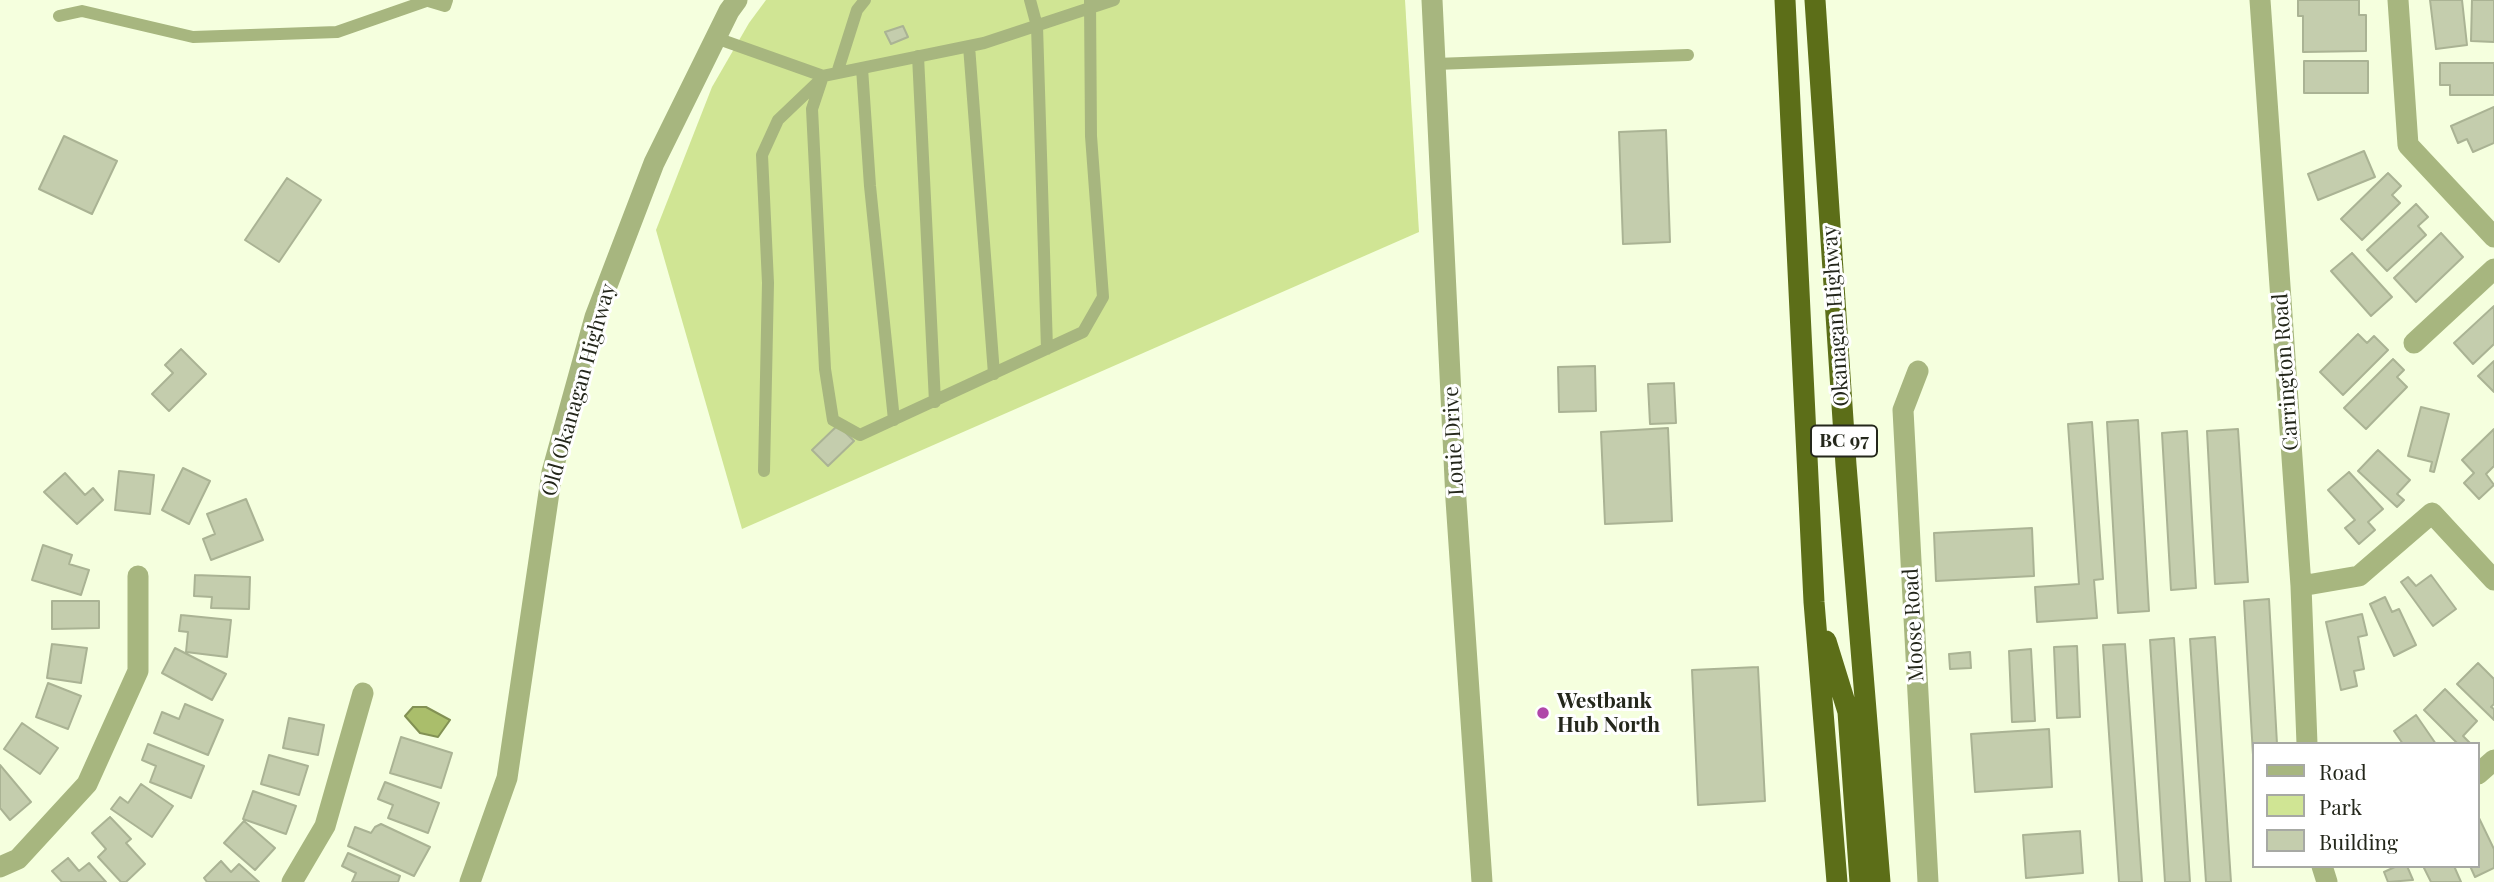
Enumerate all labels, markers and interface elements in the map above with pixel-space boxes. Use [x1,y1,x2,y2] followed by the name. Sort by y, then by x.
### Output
[1817,225,1855,407] street label: Okanagan Highway
[537,281,621,499] street label: Old Okanagan Highway
[2268,292,2304,452] street label: Carrington Road
[1439,386,1469,496] street label: Louie Drive
[1811,426,1877,456] road number: BC 97
[1898,567,1930,683] street label: Moose Road
[1557,688,1660,738] place label: Westbank Hub North
[1535,705,1551,721] marker: Westbank Hub North
[2252,742,2480,868] legend
[2319,757,2367,785] text: Road
[2319,792,2362,820] text: Park
[2319,827,2398,855] text: Building

